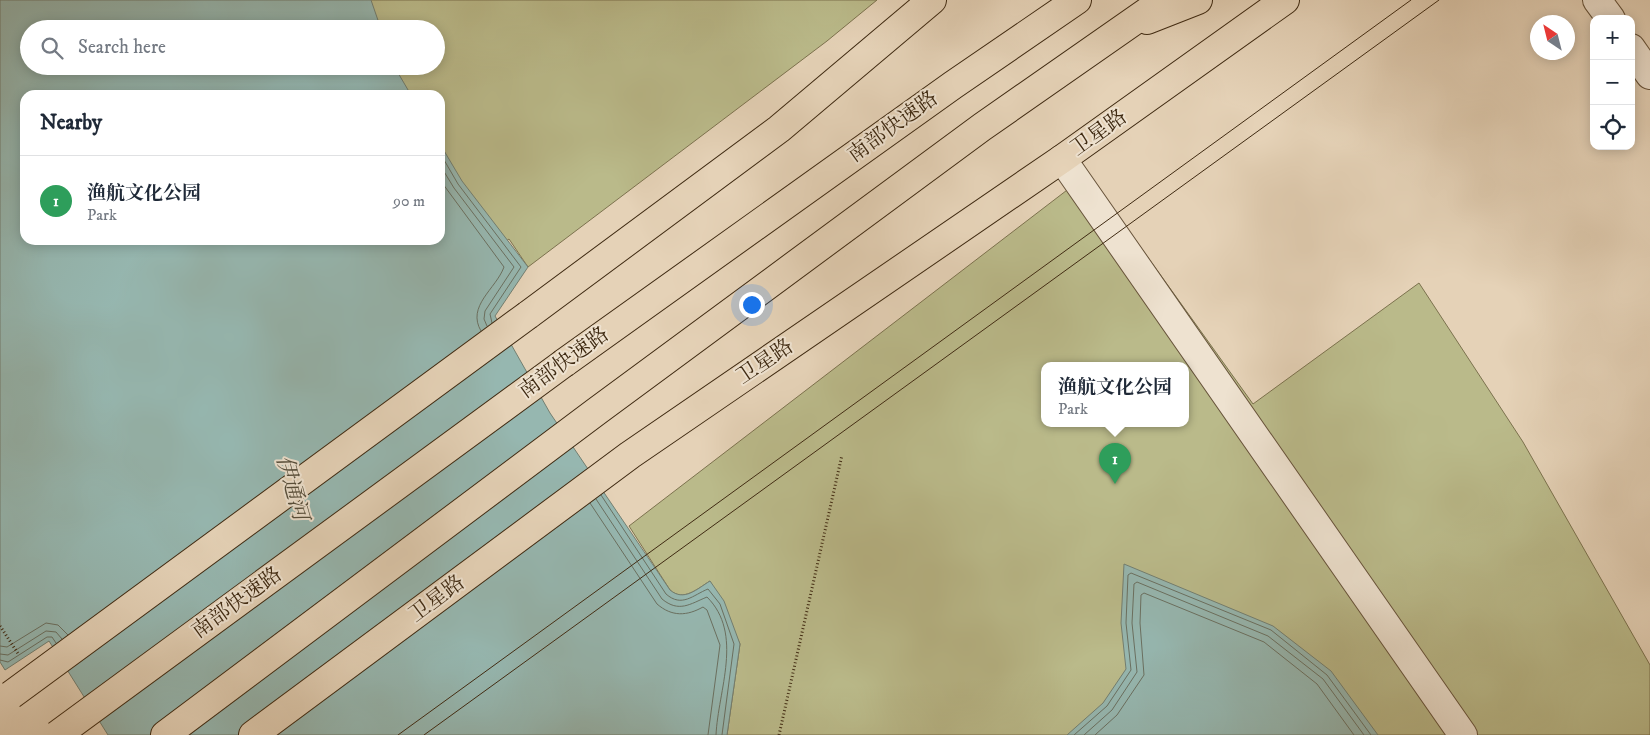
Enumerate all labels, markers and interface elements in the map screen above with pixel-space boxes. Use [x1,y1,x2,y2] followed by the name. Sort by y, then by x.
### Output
[1530,15,1575,60] north arrow
[1590,15,1635,150] map controls
[1590,15,1635,60] button: +
[20,20,445,75] search box
[38,34,66,62] icon: search
[78,36,166,59] text: Search here
[1590,60,1635,105] button: −
[843,86,943,168] street label: 南部快速路
[1066,104,1132,162] street label: 卫星路
[1590,105,1635,150] button: locate
[40,110,102,136] text: Nearby
[87,182,201,205] text: 渔航文化公园
[53,191,59,211] text: 1
[393,191,425,211] text: 90 m
[87,205,117,225] text: Park
[739,292,765,318] your location
[514,322,614,404] street label: 南部快速路
[732,334,798,390] street label: 卫星路
[1041,362,1189,427] popup
[1058,376,1172,399] text: 渔航文化公园
[1058,399,1088,419] text: Park
[1099,443,1131,484] pin: 1
[270,453,315,527] water label: 伊通河
[187,562,287,644] street label: 南部快速路
[404,570,470,628] street label: 卫星路

